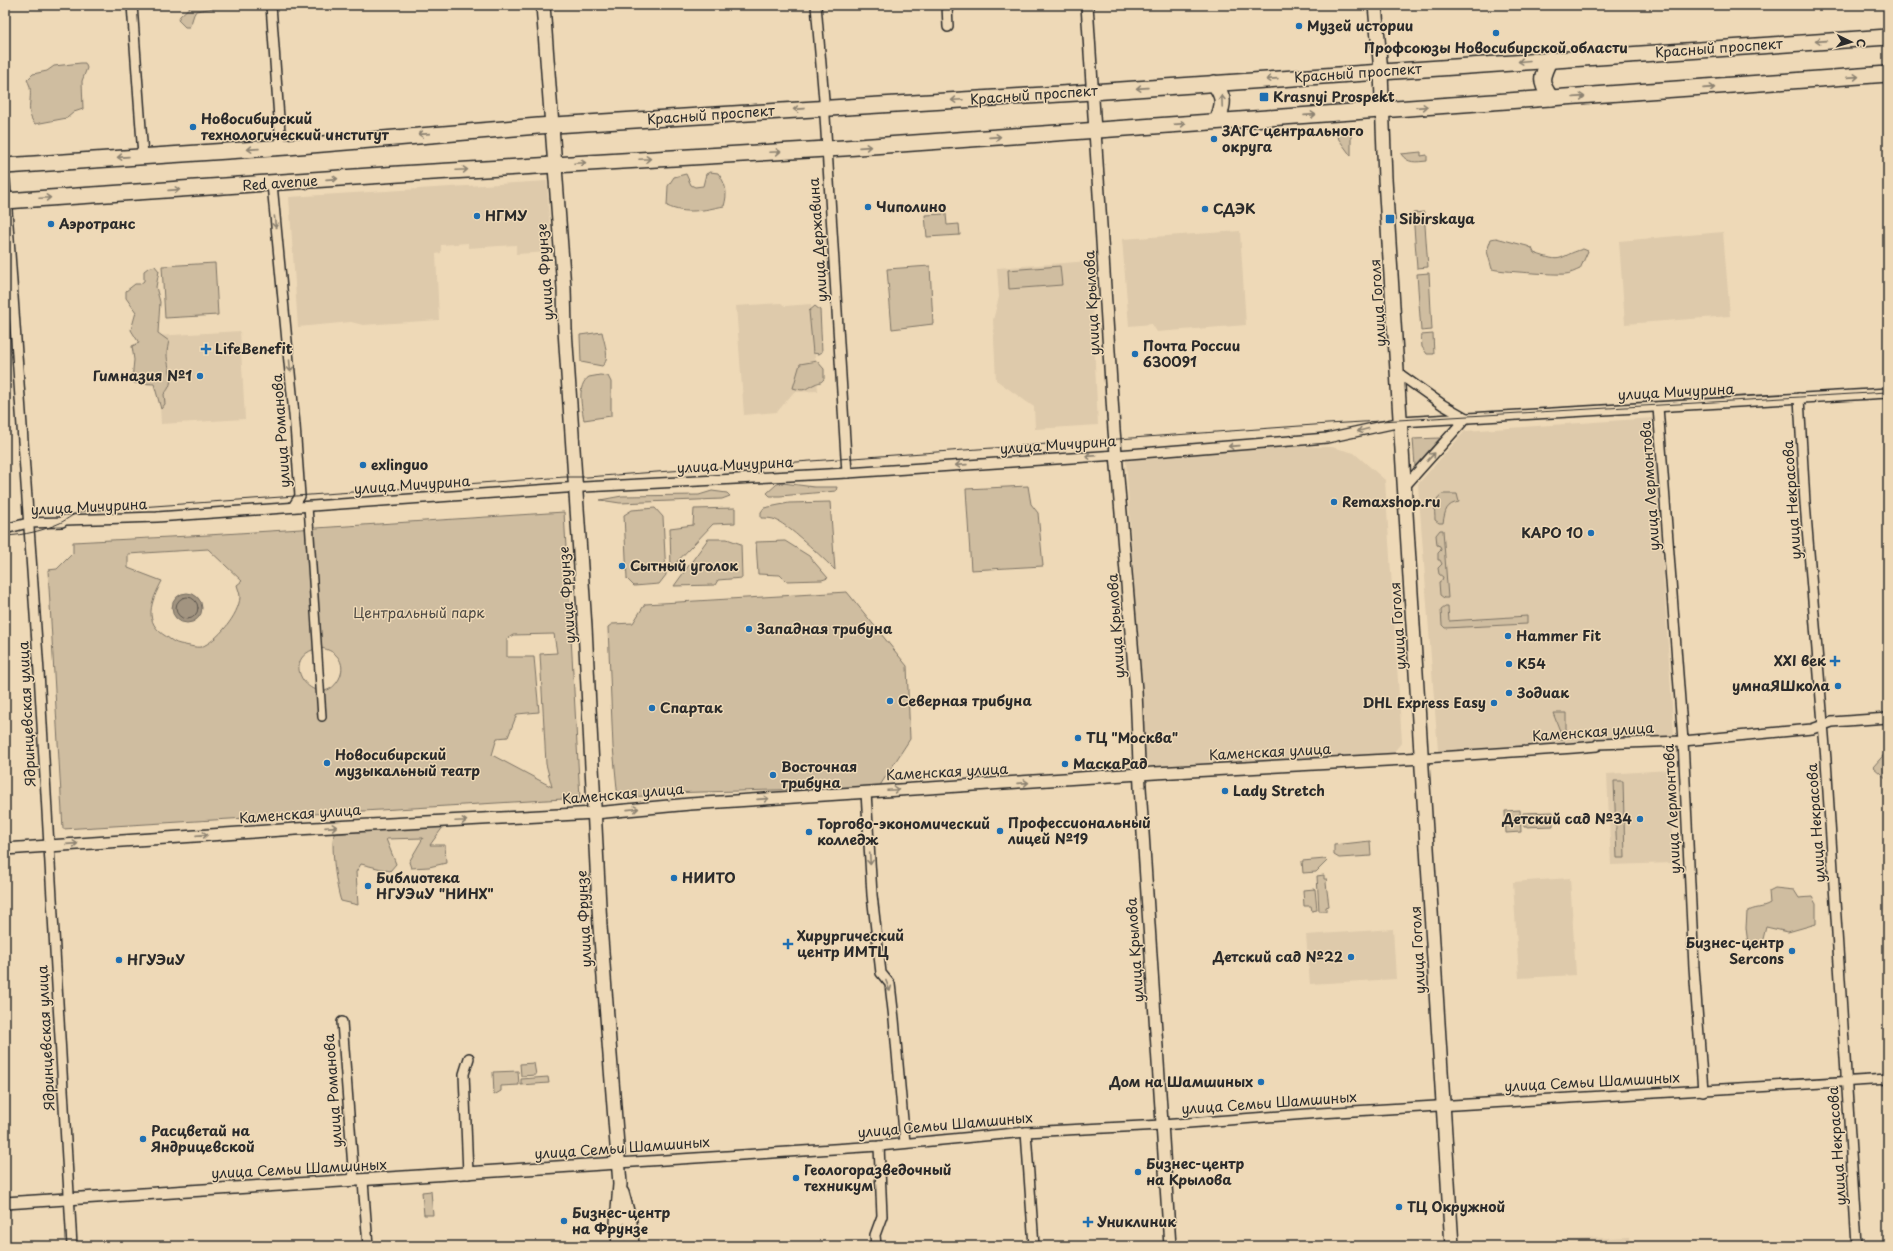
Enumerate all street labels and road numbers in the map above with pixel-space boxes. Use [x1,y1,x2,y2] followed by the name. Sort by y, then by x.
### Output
[1654,33,1784,62] street label: Красный проспект
[1293,58,1423,87] street label: Красный проспект
[969,80,1099,109] street label: Красный проспект
[646,100,776,129] street label: Красный проспект
[242,169,319,196] street label: Red avenue
[803,177,832,303] street label: улица Державина
[531,223,558,321] street label: улица Фрунзе
[1078,250,1105,356] street label: улица Крылова
[1364,258,1391,348] street label: улица Гоголя
[266,373,295,489] street label: улица Романова
[1617,378,1735,405] street label: улица Мичурина
[1634,420,1665,552] street label: улица Лермонтова
[999,430,1117,459] street label: улица Мичурина
[1777,439,1806,560] street label: улица Некрасова
[676,451,794,478] street label: улица Мичурина
[353,470,471,499] street label: улица Мичурина
[30,493,148,520] street label: улица Мичурина
[553,546,580,644] street label: улица Фрунзе
[1101,573,1130,679] street label: улица Крылова
[1384,581,1411,671] street label: улица Гоголя
[12,641,41,787] street label: Ядринцевская улица
[1531,717,1655,746] street label: Каменская улица
[1208,738,1332,765] street label: Каменская улица
[1658,743,1685,875] street label: улица Лермонтова
[885,758,1009,785] street label: Каменская улица
[1801,762,1830,883] street label: улица Некрасова
[561,778,685,809] street label: Каменская улица
[238,799,362,828] street label: Каменская улица
[570,870,597,968] street label: улица Фрунзе
[1120,897,1149,1003] street label: улица Крылова
[1405,905,1430,995] street label: улица Гоголя
[31,965,60,1111] street label: Ядринцевская улица
[318,1033,347,1149] street label: улица Романова
[1504,1066,1680,1097] street label: улица Семьи Шамшиных
[1822,1085,1851,1206] street label: улица Некрасова
[1181,1086,1357,1119] street label: улица Семьи Шамшиных
[857,1106,1033,1143] street label: улица Семьи Шамшиных
[534,1131,710,1164] street label: улица Семьи Шамшиных
[211,1153,387,1184] street label: улица Семьи Шамшиных

